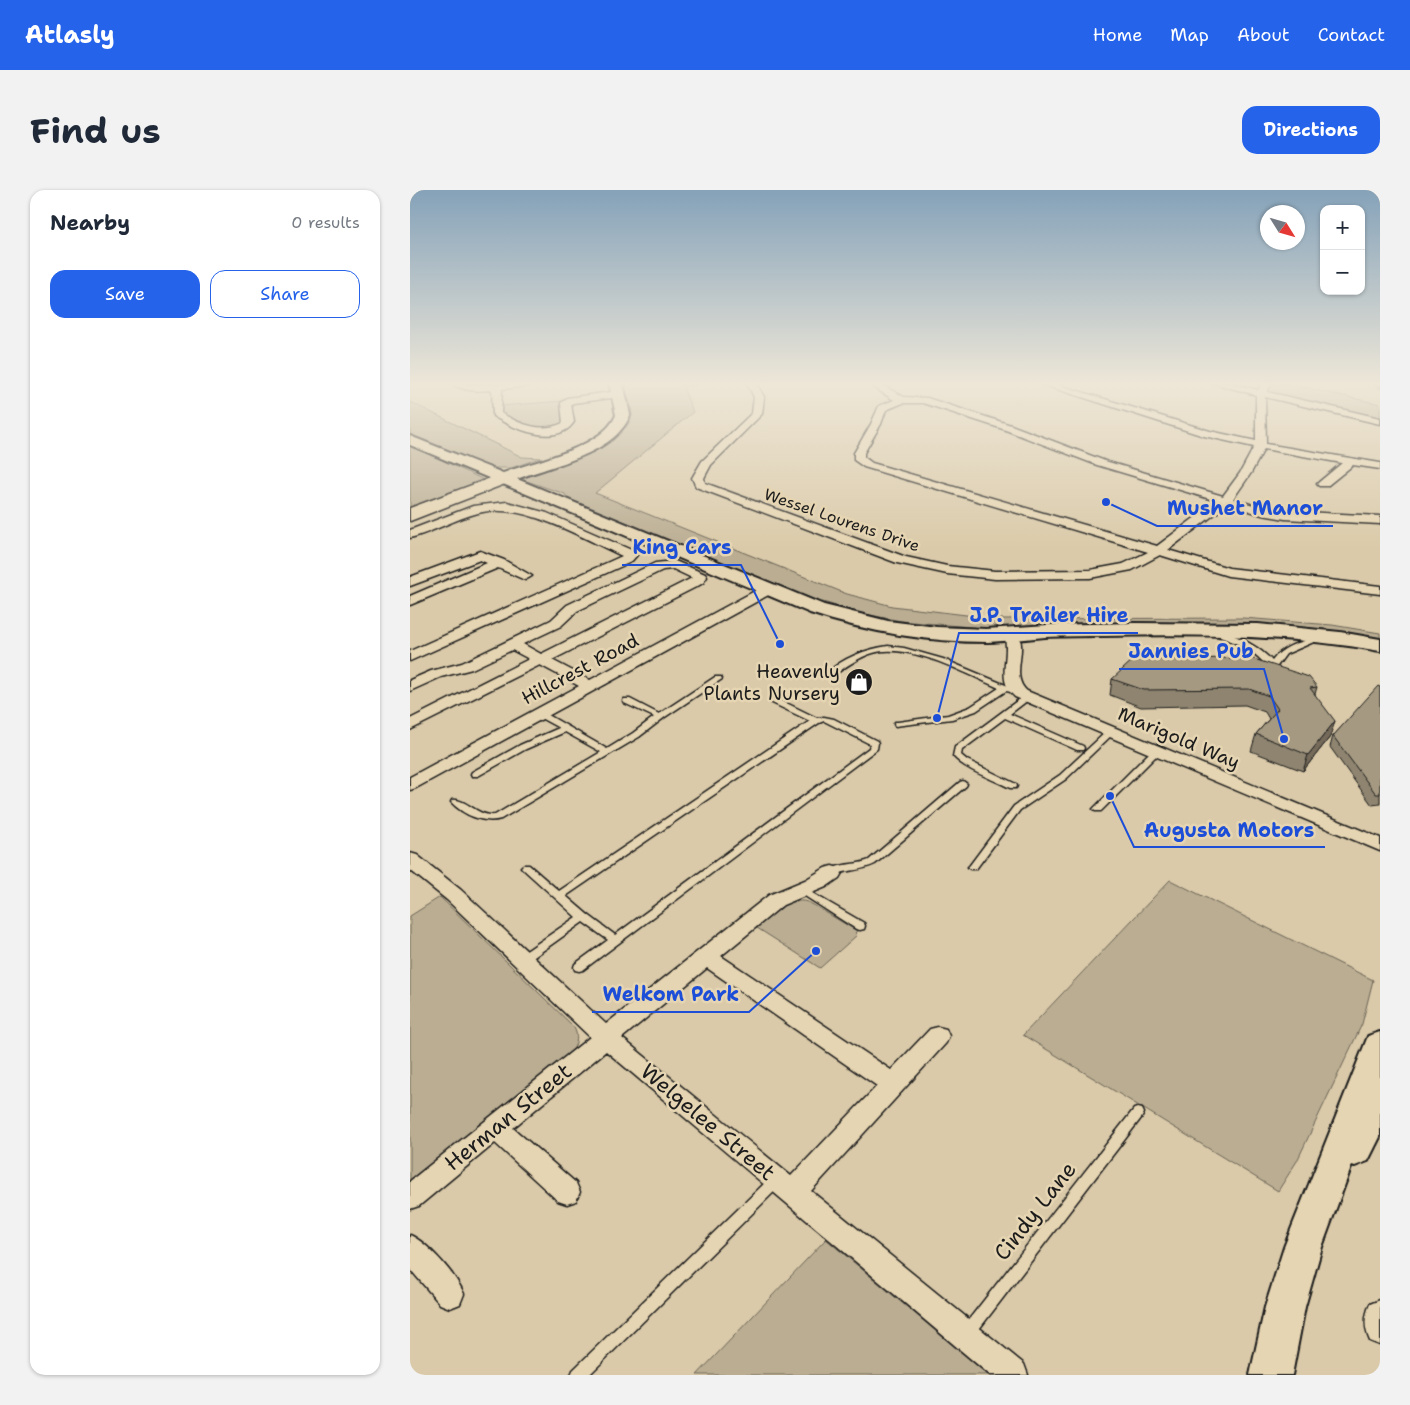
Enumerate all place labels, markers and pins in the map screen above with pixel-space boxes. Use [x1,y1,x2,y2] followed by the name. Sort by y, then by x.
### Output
[1157,491,1333,526] callout: Mushet Manor
[622,530,741,565] callout: King Cars
[959,598,1138,633] callout: J.P. Trailer Hire
[1119,634,1264,669] callout: Jannies Pub
[704,659,840,706] place label: Heavenly Plants Nursery
[844,667,874,697] shop icon: Heavenly Plants Nursery
[1134,812,1325,847] callout: Augusta Motors
[592,977,749,1012] callout: Welkom Park

